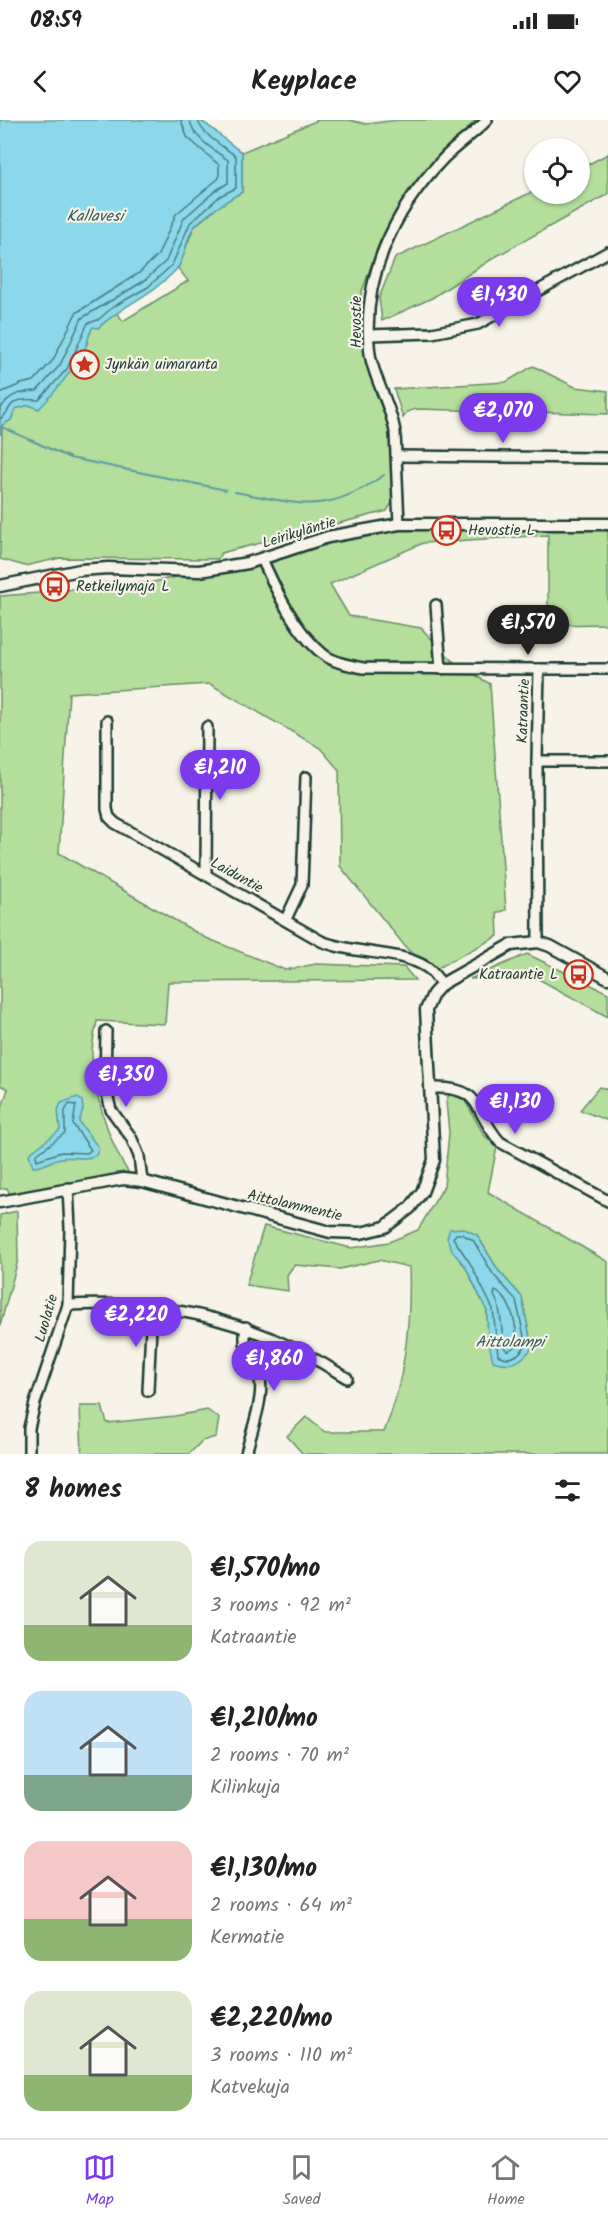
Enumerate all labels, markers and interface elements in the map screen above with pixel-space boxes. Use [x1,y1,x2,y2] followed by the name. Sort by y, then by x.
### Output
[30,4,82,39] text: 08:59
[251,60,357,103] text: Keyplace
[24,65,57,98] icon: back
[551,65,584,98] icon: heart
[524,138,590,204] map controls
[524,138,590,204] button: locate
[67,204,127,229] water label: Kallavesi
[450,277,548,328] pin: €1,430
[471,280,527,312] text: €1,430
[345,296,369,348] street label: Hevostie
[68,348,100,380] place icon: Jynkän uimaranta
[105,353,218,377] place label: Jynkän uimaranta
[454,393,552,444] pin: €2,070
[473,396,533,428] text: €2,070
[259,510,339,556] street label: Leirikyläntie
[431,514,463,546] bus stop icon: Hevostie L
[468,519,535,543] place label: Hevostie L
[39,570,71,602] bus stop icon: Retkeilymaja L
[76,575,169,599] place label: Retkeilymaja L
[479,605,577,656] pin: €1,570
[501,608,555,640] text: €1,570
[511,678,537,744] street label: Katraantie
[171,750,269,801] pin: €1,210
[194,753,246,785] text: €1,210
[205,851,268,900] street label: Laiduntie
[563,958,595,990] bus stop icon: Katraantie L
[479,963,558,987] place label: Katraantie L
[77,1057,175,1108] pin: €1,350
[98,1060,154,1092] text: €1,350
[466,1084,564,1135] pin: €1,130
[489,1087,541,1119] text: €1,130
[245,1183,345,1229] street label: Aittolammentie
[29,1291,65,1345] street label: Luolatie
[87,1297,185,1348] pin: €2,220
[104,1300,168,1332] text: €2,220
[476,1330,548,1355] water label: Aittolampi
[225,1341,323,1392] pin: €1,860
[246,1344,302,1376] text: €1,860
[24,1469,122,1511] text: 8 homes
[551,1474,584,1507] icon: filters
[210,1548,320,1590] text: €1,570/mo
[72,1565,144,1637] icon: home
[210,1590,351,1622] text: 3 rooms · 92 m²
[210,1622,296,1654] text: Katraantie
[210,1698,318,1740] text: €1,210/mo
[72,1715,144,1787] icon: home
[210,1740,349,1772] text: 2 rooms · 70 m²
[210,1772,280,1804] text: Kilinkuja
[210,1848,317,1890] text: €1,130/mo
[72,1865,144,1937] icon: home
[210,1890,352,1922] text: 2 rooms · 64 m²
[210,1922,284,1954] text: Kermatie
[210,1998,333,2040] text: €2,220/mo
[72,2015,144,2087] icon: home
[210,2040,352,2072] text: 3 rooms · 110 m²
[210,2072,290,2104] text: Katvekuja
[83,2151,116,2212] tab: Map
[283,2151,321,2212] tab: Saved
[487,2151,525,2212] tab: Home

